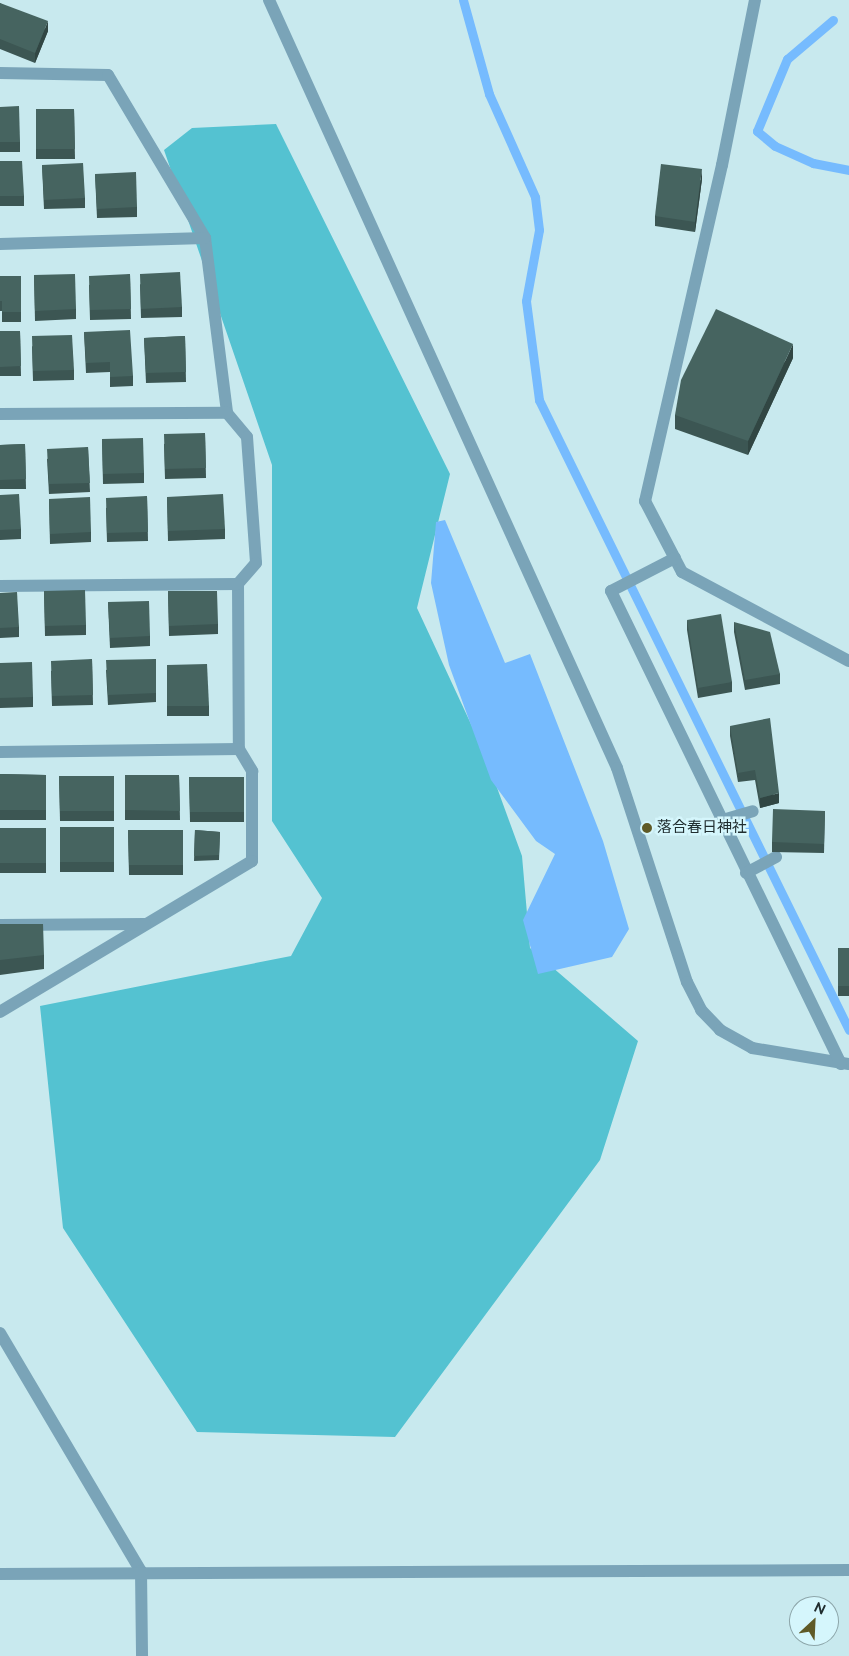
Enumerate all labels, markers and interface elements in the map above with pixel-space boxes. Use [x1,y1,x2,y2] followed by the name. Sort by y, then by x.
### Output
[657,819,747,837] place label: 落合春日神社
[641,822,653,834] marker: 落合春日神社
[789,1596,839,1646] north arrow
[812,1599,828,1618] text: N

